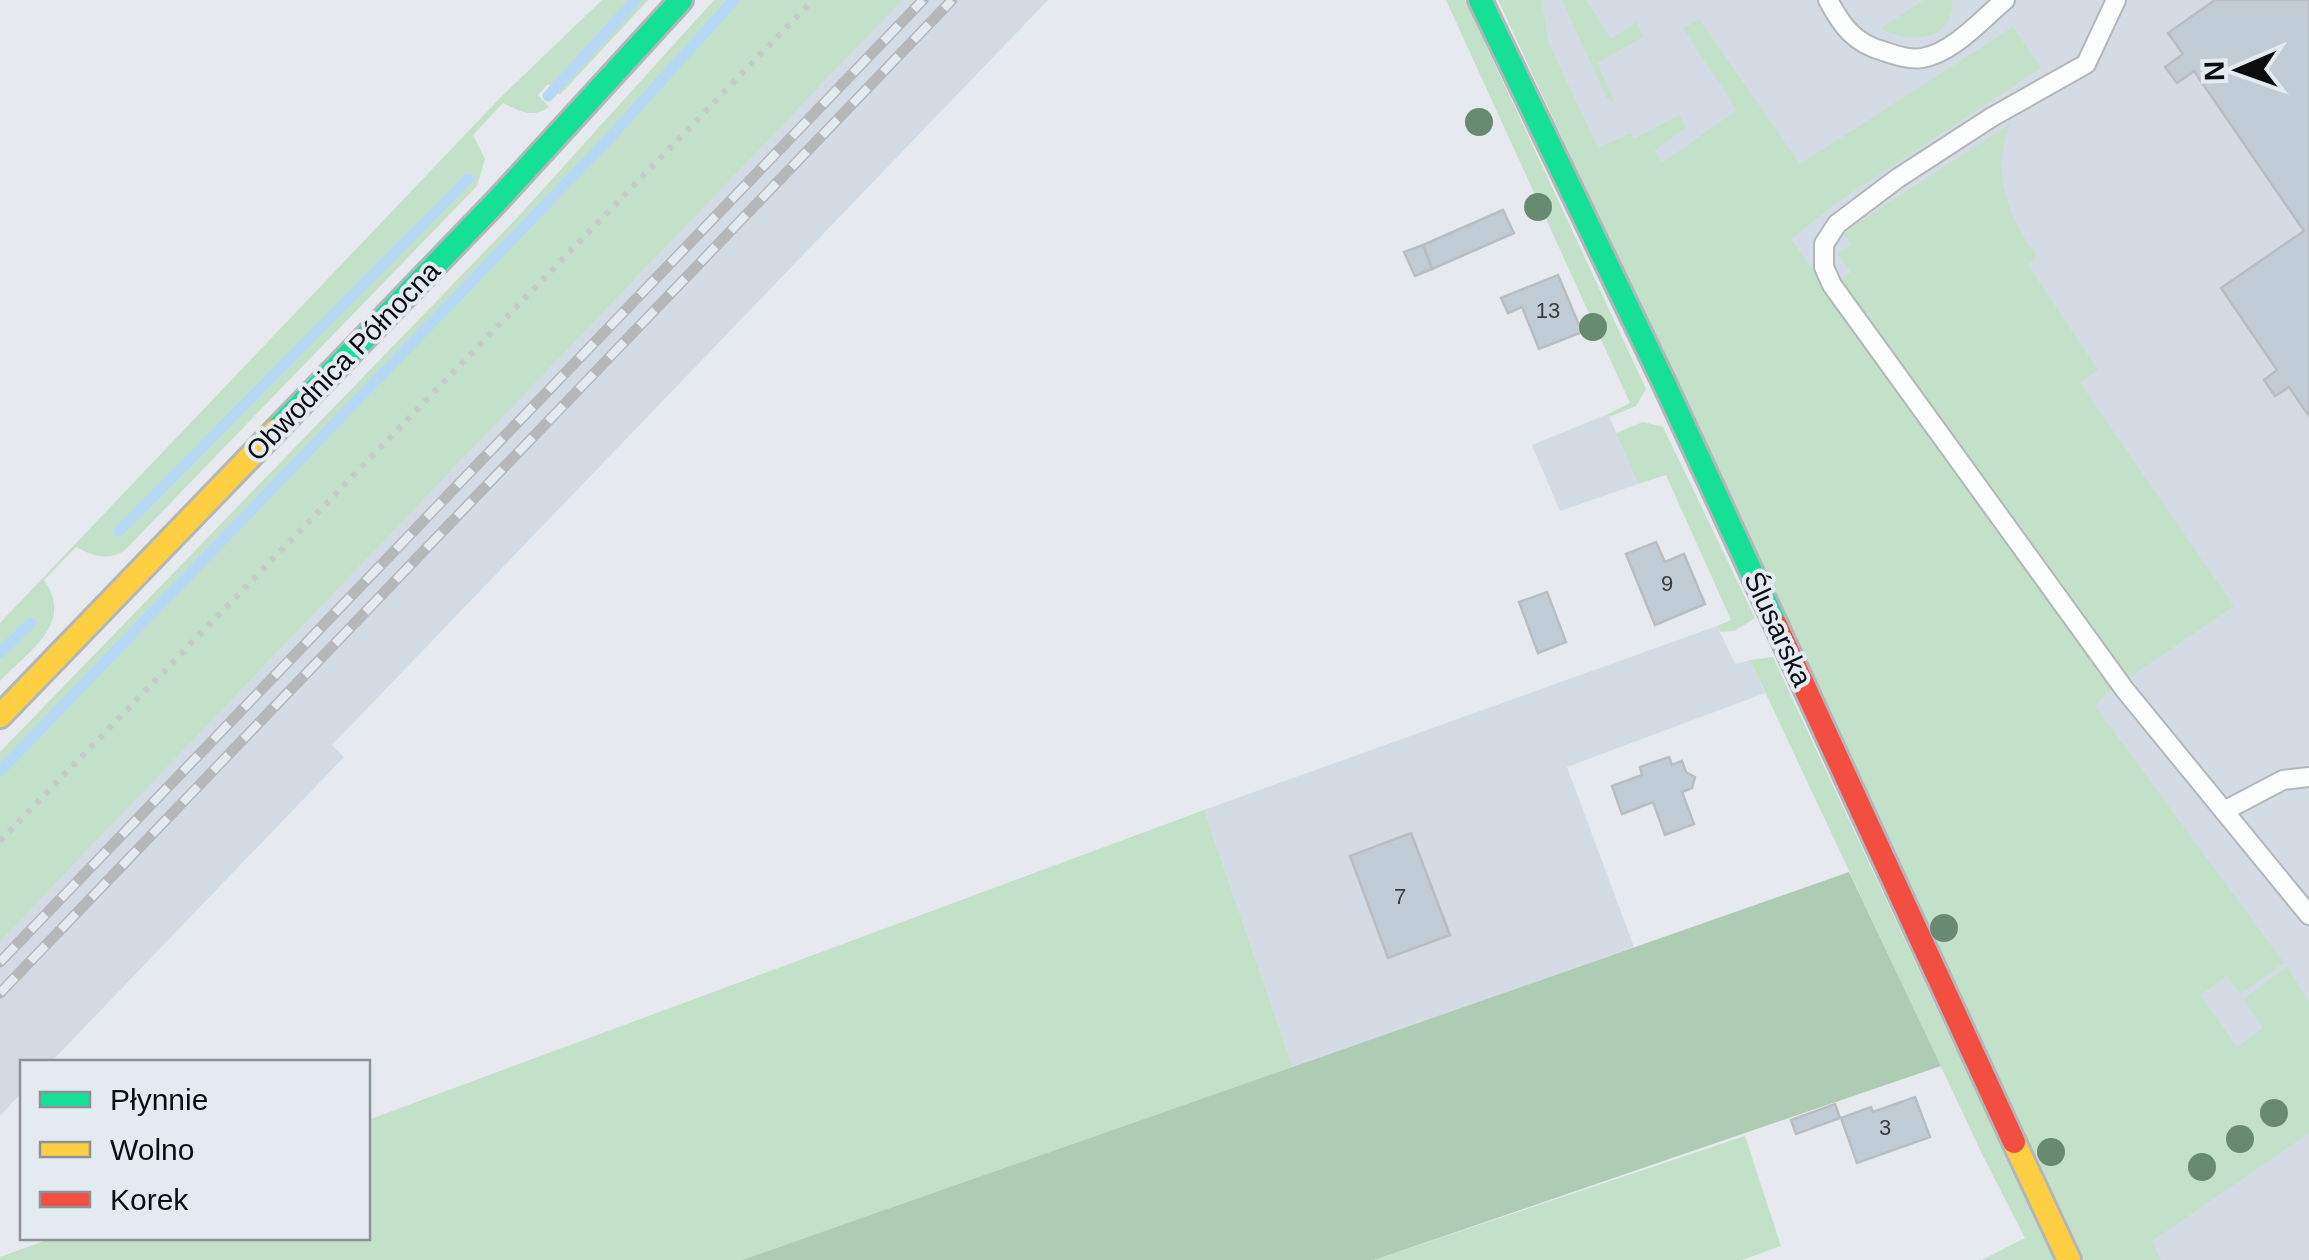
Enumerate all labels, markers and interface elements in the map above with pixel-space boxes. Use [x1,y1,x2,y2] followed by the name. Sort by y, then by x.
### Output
[2189,20,2289,120] north arrow
[2199,60,2230,82] text: N
[240,255,446,467] street label: Obwodnica Północna
[1536,298,1560,323] house number: 13
[1738,566,1819,692] street label: Ślusarska
[1661,571,1673,596] house number: 9
[1394,884,1406,909] house number: 7
[20,1060,370,1240] legend
[110,1083,208,1116] text: Płynnie
[1879,1115,1891,1140] house number: 3
[110,1133,195,1166] text: Wolno
[110,1183,189,1216] text: Korek

